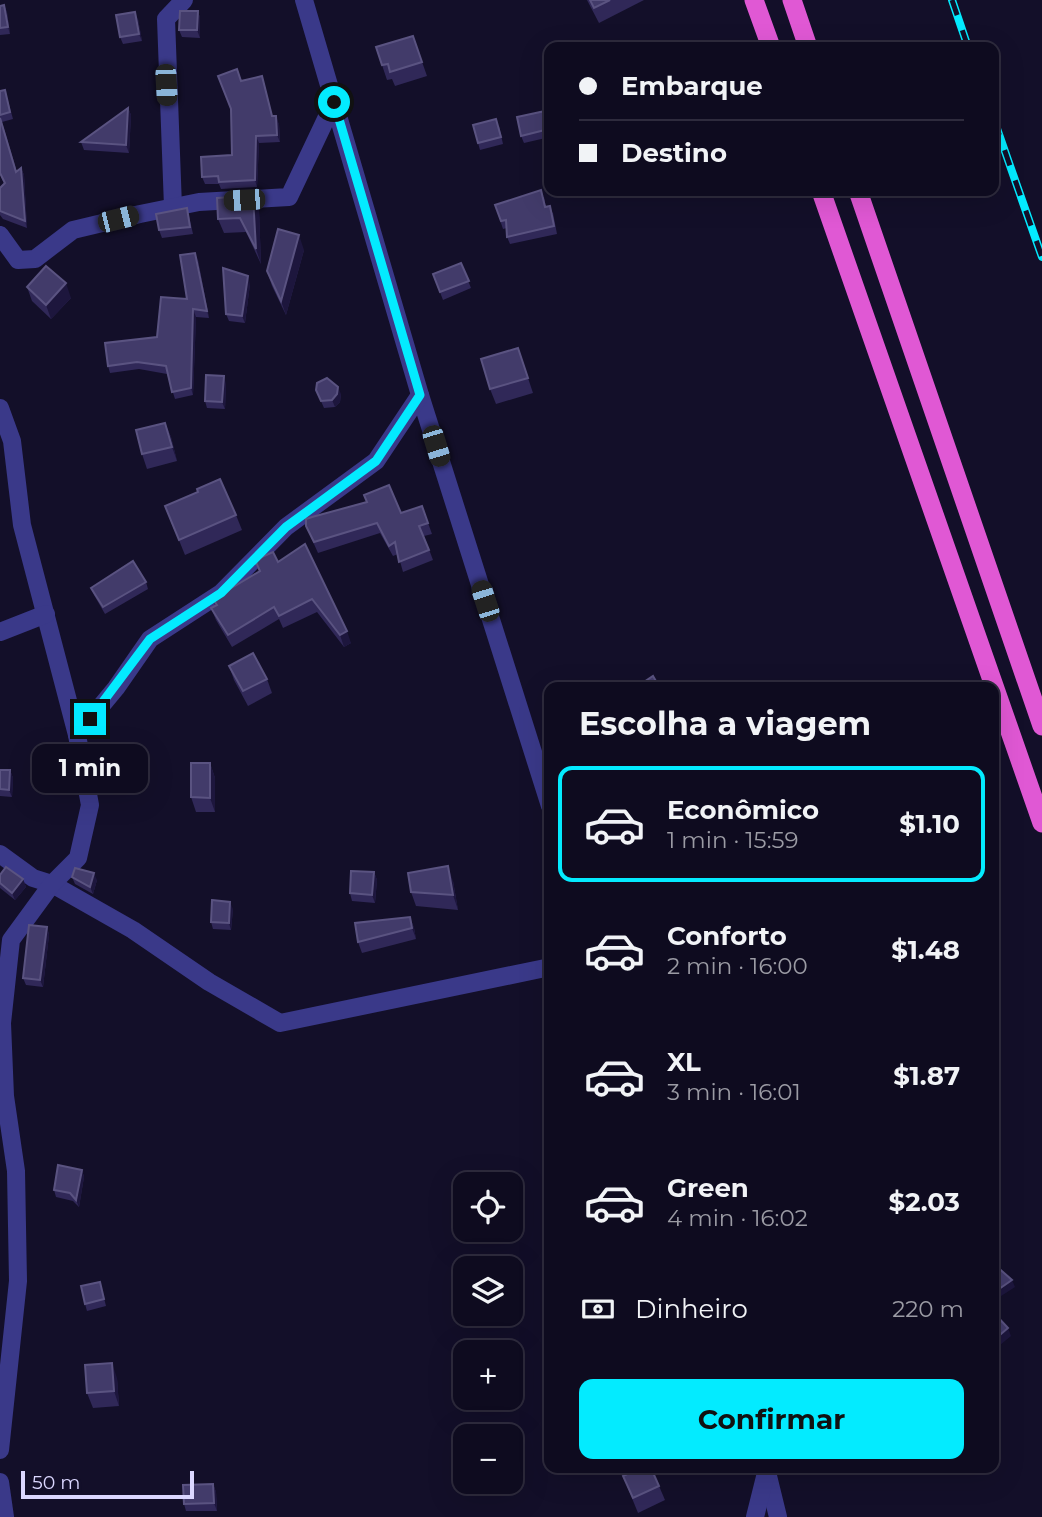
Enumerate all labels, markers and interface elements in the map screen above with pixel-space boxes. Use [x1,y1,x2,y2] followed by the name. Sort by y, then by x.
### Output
[155,63,178,107] car
[621,70,763,102] text: Embarque
[318,86,350,118] route start
[621,137,727,169] text: Destino
[223,188,266,212] car
[96,204,141,234] car
[420,423,453,469] car
[469,578,502,624] car
[74,703,106,735] route end
[579,704,871,743] text: Escolha a viagem
[32,744,148,792] callout: 1 min
[59,754,121,782] text: 1 min
[583,793,646,856] icon: car
[667,794,819,826] text: Econômico
[899,808,960,840] text: $1.10
[667,826,799,854] text: 1 min · 15:59
[583,919,646,982] icon: car
[667,920,787,952] text: Conforto
[891,934,960,966] text: $1.48
[667,952,808,980] text: 2 min · 16:00
[583,1045,646,1108] icon: car
[667,1046,701,1078] text: XL
[893,1060,960,1092] text: $1.87
[667,1078,801,1106] text: 3 min · 16:01
[583,1171,646,1234] icon: car
[453,1172,523,1494] map controls
[453,1172,523,1242] button: locate
[667,1172,749,1204] text: Green
[889,1186,960,1218] text: $2.03
[667,1204,808,1232] text: 4 min · 16:02
[453,1256,523,1326] button: layers
[579,1290,617,1328] icon: cash
[635,1293,748,1325] text: Dinheiro
[892,1295,964,1323] text: 220 m
[453,1340,523,1410] button: +
[579,1379,964,1459] button: Confirmar
[453,1424,523,1494] button: −
[21,1468,194,1500] scale bar
[32,1471,80,1494] text: 50 m

